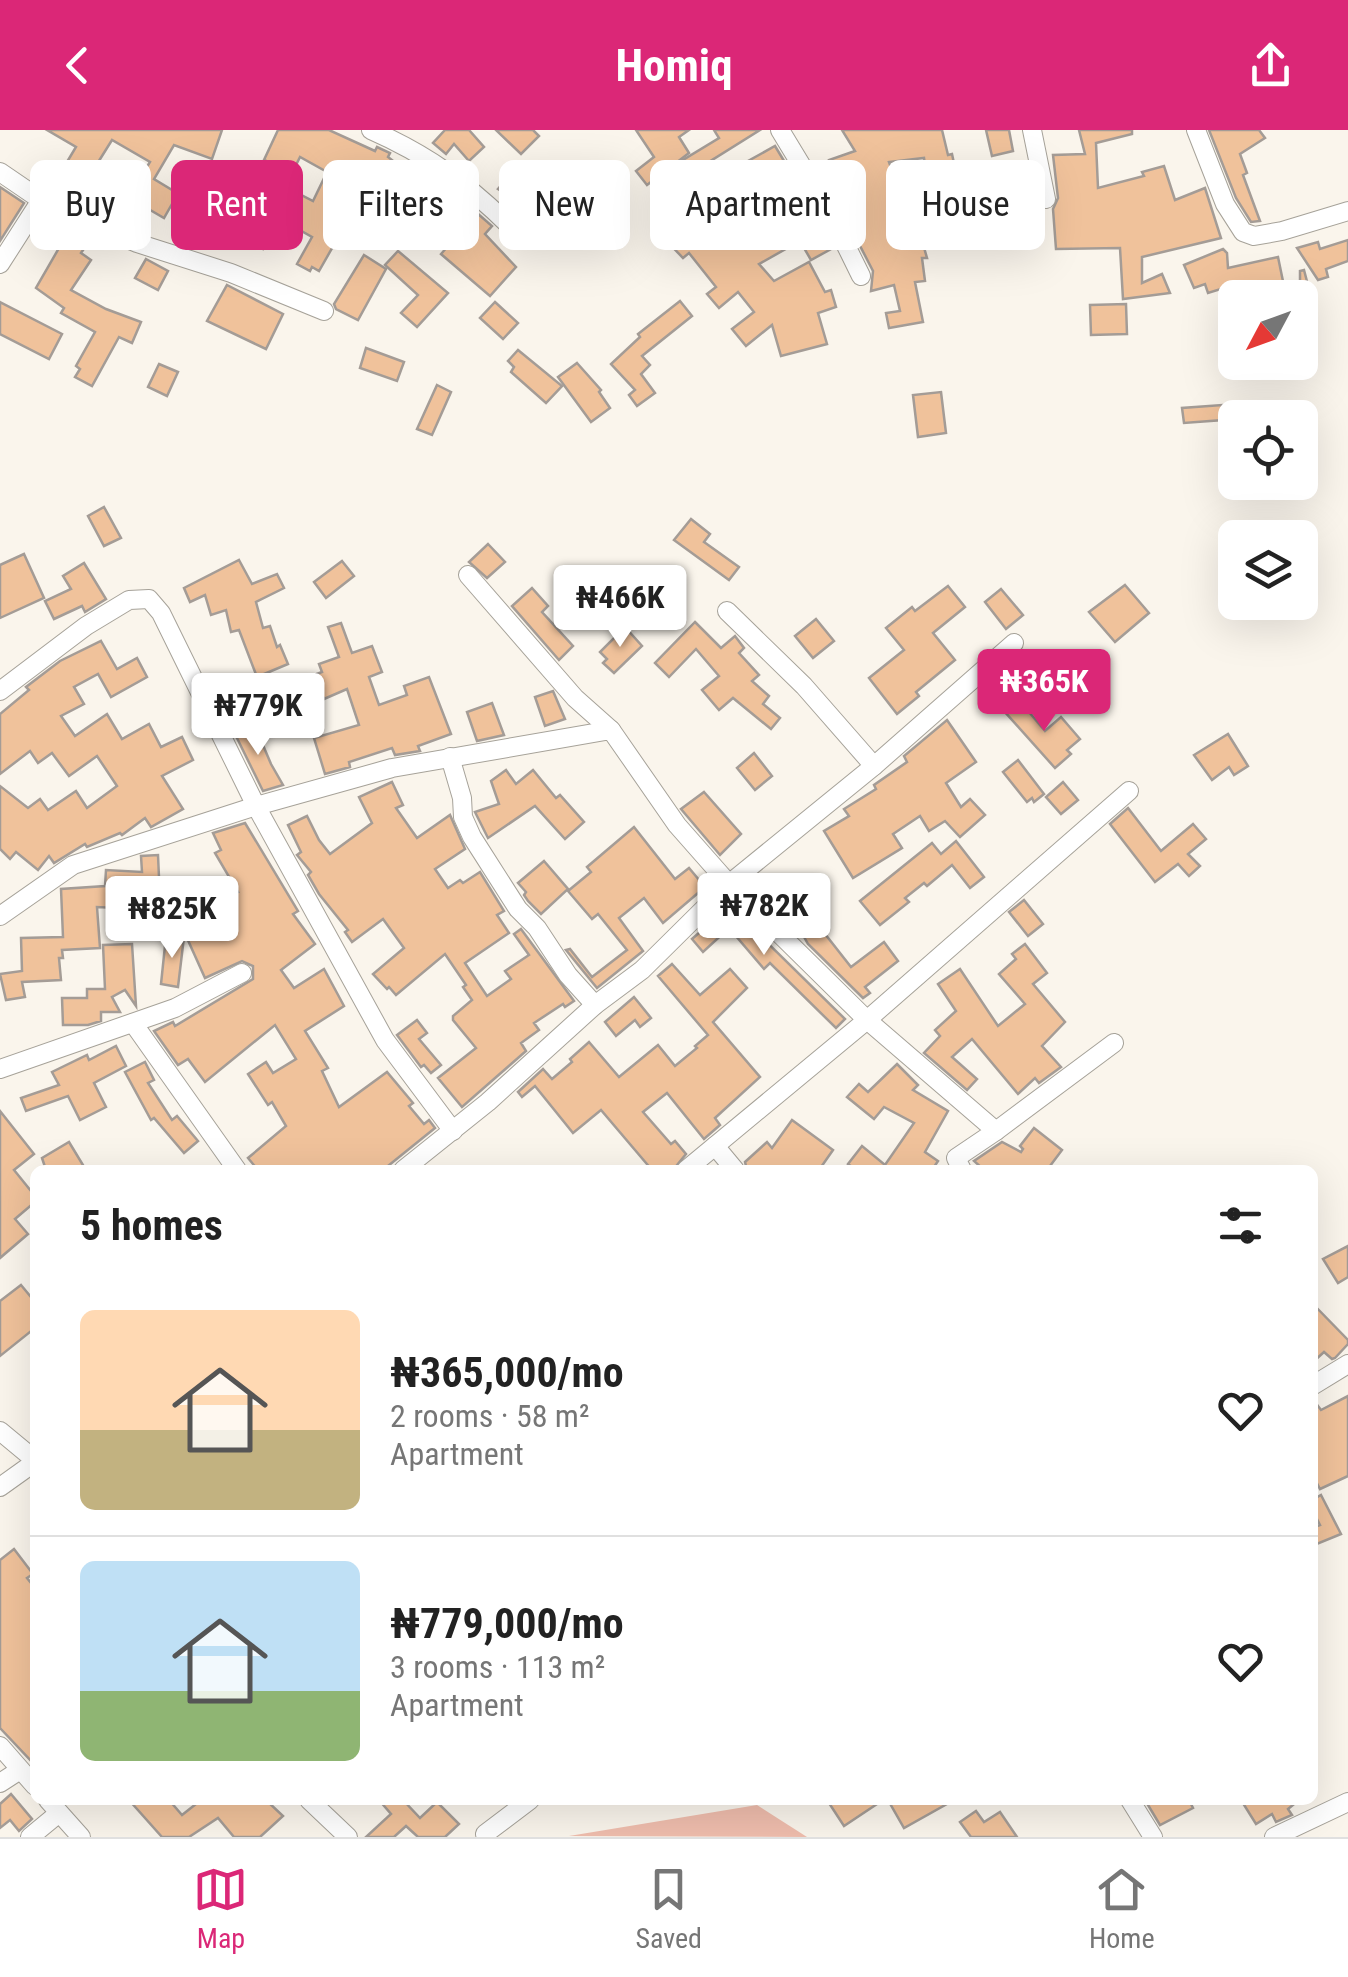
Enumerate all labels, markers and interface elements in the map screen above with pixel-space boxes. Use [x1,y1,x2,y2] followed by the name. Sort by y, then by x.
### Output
[50,38,105,93] icon: back
[1243,38,1298,93] icon: share
[615,39,733,92] text: Homiq
[30,160,151,250] chip: Buy
[171,160,303,250] chip: Rent
[323,160,479,250] chip: Filters
[499,160,630,250] chip: New
[650,160,866,250] chip: Apartment
[886,160,1045,250] chip: House
[1218,280,1318,380] north arrow
[1218,280,1318,620] map controls
[1218,400,1318,500] button: locate
[1218,520,1318,620] button: layers
[550,565,690,650] pin: ₦466K
[575,578,665,616] text: ₦466K
[974,649,1114,734] pin: ₦365K
[999,662,1089,700] text: ₦365K
[188,673,328,758] pin: ₦779K
[213,686,303,724] text: ₦779K
[694,873,834,958] pin: ₦782K
[102,876,242,961] pin: ₦825K
[719,886,809,924] text: ₦782K
[127,889,217,927] text: ₦825K
[1213,1198,1268,1253] icon: filters
[80,1201,223,1250] text: 5 homes
[390,1348,624,1397] text: ₦365,000/mo
[160,1350,280,1470] icon: home
[1213,1383,1268,1438] icon: heart
[390,1397,589,1435] text: 2 rooms · 58 m²
[390,1435,524,1473] text: Apartment
[390,1599,624,1648] text: ₦779,000/mo
[160,1601,280,1721] icon: home
[1213,1634,1268,1689] icon: heart
[390,1648,605,1686] text: 3 rooms · 113 m²
[390,1686,524,1724] text: Apartment
[193,1862,248,1955] tab: Map
[635,1862,702,1955] tab: Saved
[1089,1862,1155,1955] tab: Home

